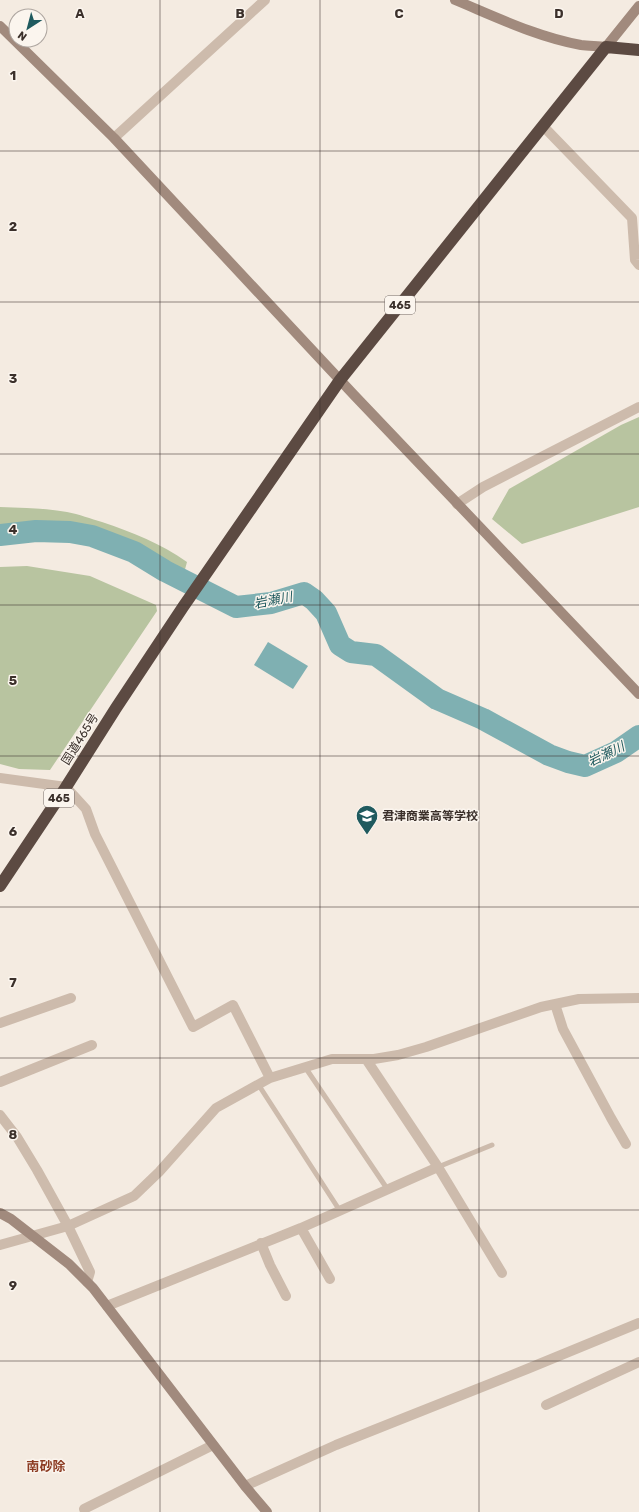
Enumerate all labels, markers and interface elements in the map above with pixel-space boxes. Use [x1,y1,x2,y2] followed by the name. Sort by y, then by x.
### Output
[75,6,85,21] text: A
[235,6,245,21] text: B
[394,6,404,21] text: C
[554,6,564,21] text: D
[8,8,48,48] north arrow
[15,28,29,43] text: N
[10,68,16,83] text: 1
[9,219,17,234] text: 2
[385,296,415,314] road number: 465
[9,371,18,386] text: 3
[9,522,18,537] text: 4
[252,589,296,611] water label: 岩瀬川
[9,673,17,688] text: 5
[59,711,101,767] street label: 国道465号
[585,738,629,769] water label: 岩瀬川
[44,789,74,807] road number: 465
[354,803,380,836] school or university icon: 君津商業高等学校
[382,809,478,823] place label: 君津商業高等学校
[9,824,18,839] text: 6
[9,975,17,990] text: 7
[9,1127,18,1142] text: 8
[9,1278,17,1293] text: 9
[26,1459,66,1474] district label: 南砂除

